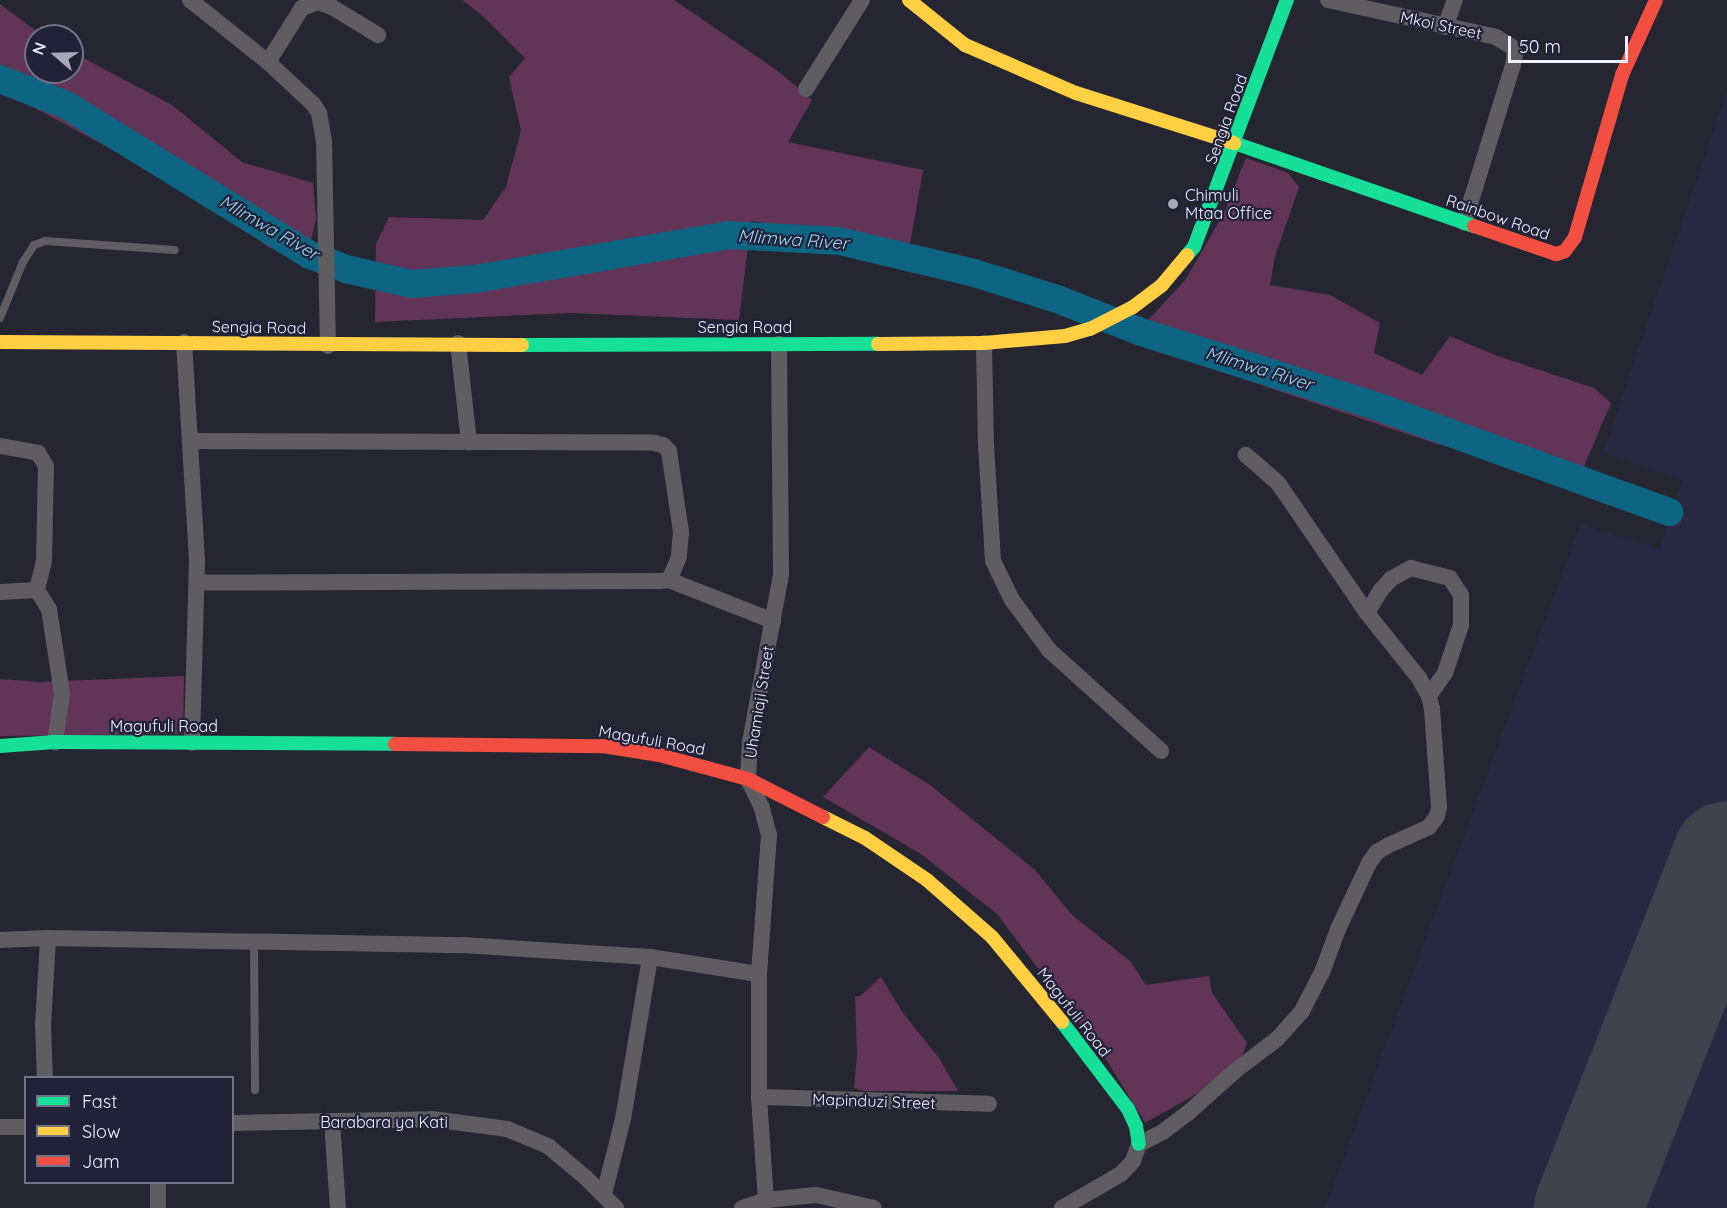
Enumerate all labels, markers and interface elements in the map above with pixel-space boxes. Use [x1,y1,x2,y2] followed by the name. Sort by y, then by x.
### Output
[1399,7,1483,43] street label: Mkoi Street
[24,24,84,84] north arrow
[1511,24,1631,62] scale bar
[1519,35,1561,58] text: 50 m
[28,40,50,57] text: N
[1201,71,1251,167] street label: Sengia Road
[1185,185,1272,223] place label: Chimuli Mtaa Office
[1444,190,1552,244] street label: Rainbow Road
[215,191,323,265] water label: Mlimwa River
[1166,197,1180,211] marker: Chimuli Mtaa Office
[737,225,849,255] water label: Mlimwa River
[212,317,306,337] street label: Sengia Road
[698,317,792,337] street label: Sengia Road
[1203,342,1315,396] water label: Mlimwa River
[741,644,777,760] street label: Uhamiaji Street
[110,716,218,736] street label: Magufuli Road
[597,721,707,759] street label: Magufuli Road
[1033,964,1115,1060] street label: Magufuli Road
[24,1076,234,1184] legend
[812,1089,936,1113] street label: Mapinduzi Street
[82,1090,117,1113] text: Fast
[320,1112,448,1132] street label: Barabara ya Kati
[82,1120,120,1143] text: Slow
[82,1150,120,1173] text: Jam

